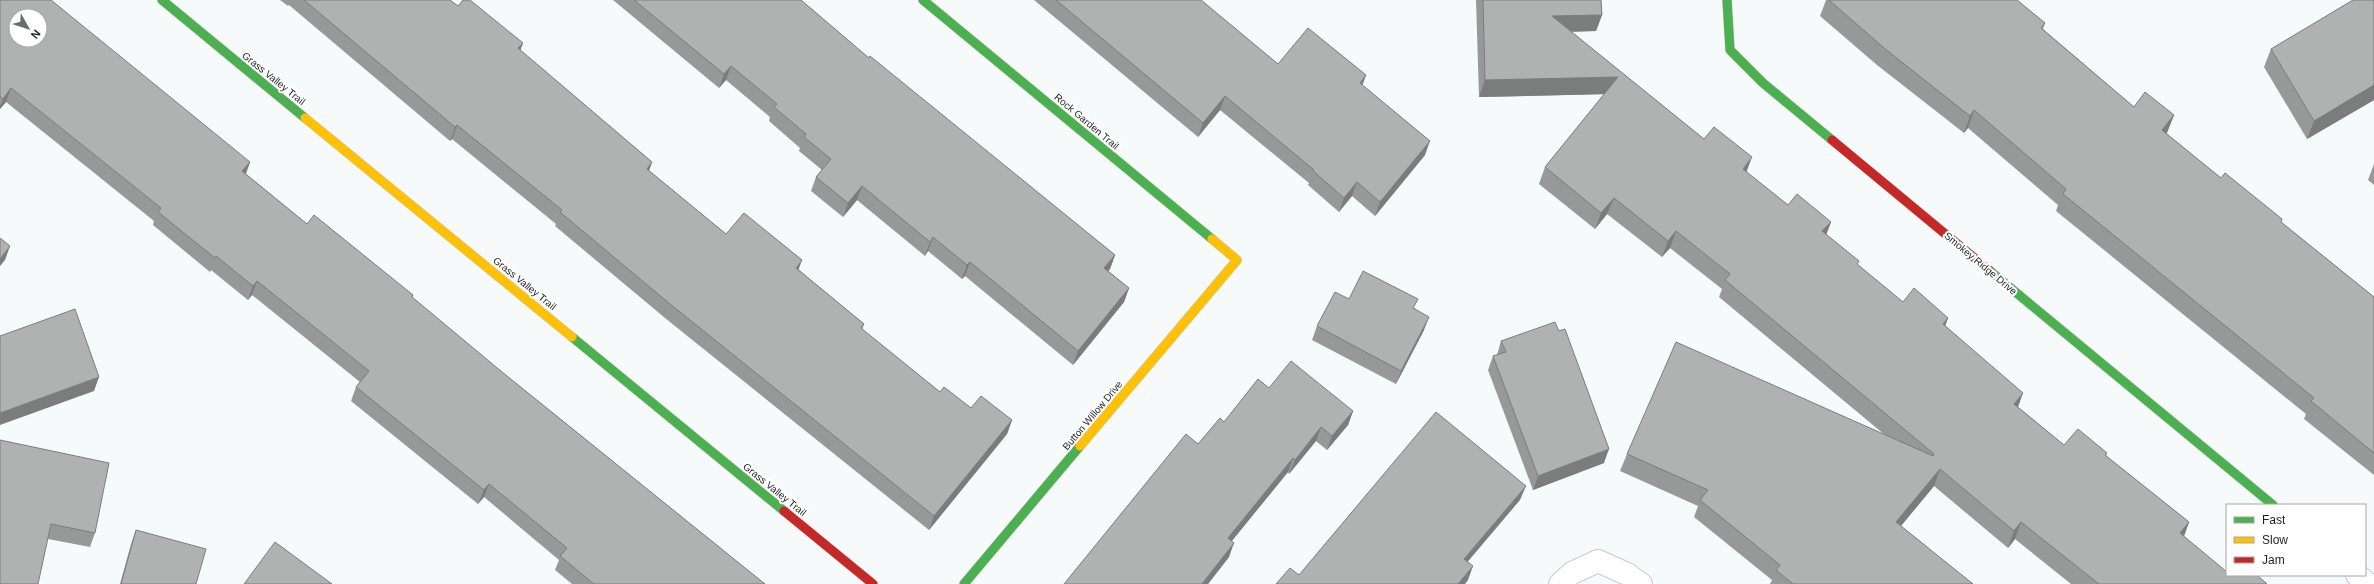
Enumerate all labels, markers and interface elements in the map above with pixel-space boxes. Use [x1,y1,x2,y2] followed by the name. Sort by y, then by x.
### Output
[8,8,48,48] north arrow
[29,27,43,41] text: N
[240,50,307,107] street label: Grass Valley Trail
[1052,91,1121,151] street label: Rock Garden Trail
[1942,230,2019,297] street label: Smokey Ridge Drive
[491,255,558,312] street label: Grass Valley Trail
[1060,378,1125,452] street label: Button Willow Drive
[741,461,808,518] street label: Grass Valley Trail
[2226,504,2366,576] legend
[2262,513,2286,527] text: Fast
[2262,533,2288,547] text: Slow
[2262,553,2285,567] text: Jam

